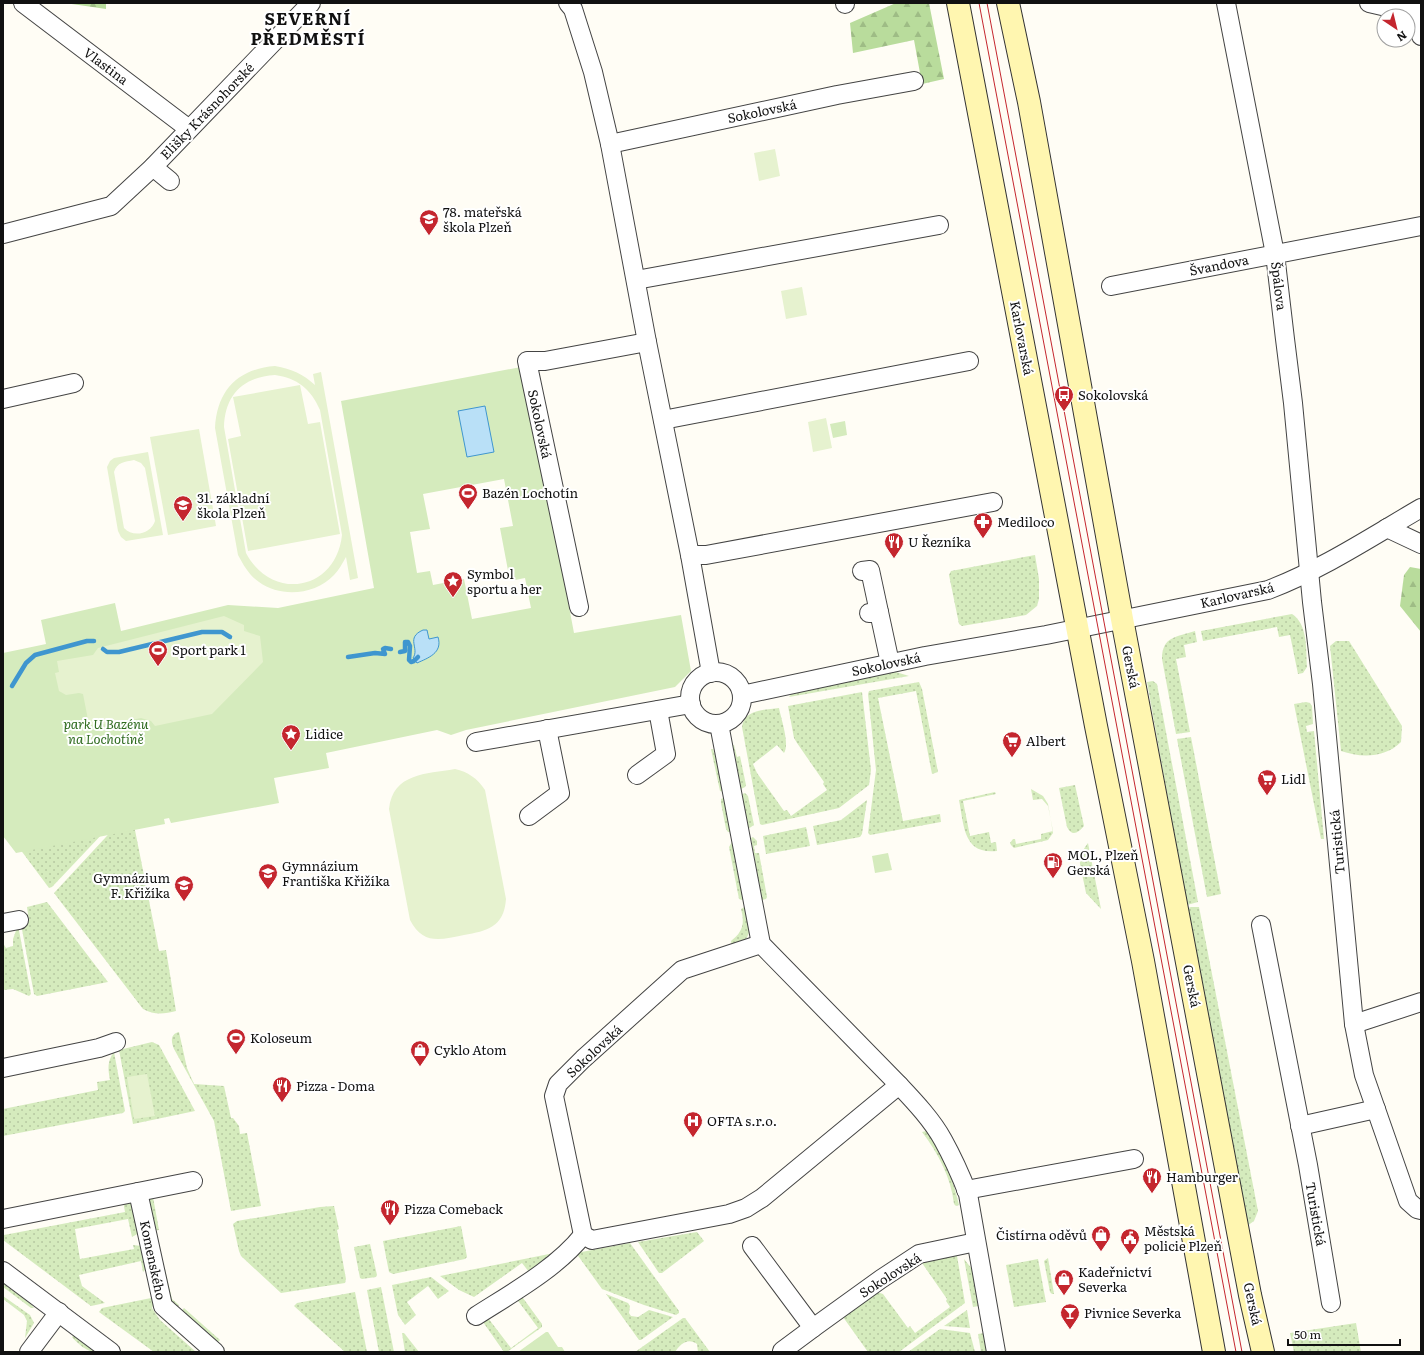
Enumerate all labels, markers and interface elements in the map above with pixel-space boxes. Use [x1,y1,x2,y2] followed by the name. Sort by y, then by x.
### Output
[250,5,366,50] district label: SEVERNÍ PŘEDMĚSTÍ
[1376,8,1416,48] north arrow
[1394,28,1411,46] text: N
[80,42,133,89] street label: Vlastina
[155,58,258,163] street label: Elišky Krásnohorské
[726,94,798,127] street label: Sokolovská
[443,202,522,236] place label: 78. mateřská škola Plzeň
[418,208,440,236] school or university icon: 78. mateřská škola Plzeň
[1188,249,1250,280] street label: Švandova
[1267,260,1292,311] street label: Špálova
[1006,299,1039,377] street label: Karlovarská
[1053,384,1075,412] bus stop icon: Sokolovská
[1078,385,1148,404] place label: Sokolovská
[524,388,557,460] street label: Sokolovská
[457,482,479,510] sports icon: Bazén Lochotín
[482,483,579,502] place label: Bazén Lochotín
[197,488,270,522] place label: 31. základní škola Plzeň
[172,494,194,522] school or university icon: 31. základní škola Plzeň
[972,511,994,539] pharmacy icon: Mediloco
[997,512,1055,531] place label: Mediloco
[883,531,905,559] restaurant icon: U Řezníka
[908,532,971,551] place label: U Řezníka
[467,564,542,598] place label: Symbol sportu a her
[442,570,464,598] place icon: Symbol sportu a her
[1198,577,1276,612] street label: Karlovarská
[147,639,169,667] sports icon: Sport park 1
[172,640,246,659] place label: Sport park 1
[1118,644,1145,690] street label: Gerská
[850,647,922,680] street label: Sokolovská
[63,714,149,748] park label: park U Bazénu na Lochotíně
[280,723,302,751] place icon: Lidice
[305,724,343,743] place label: Lidice
[1001,730,1023,758] supermarket icon: Albert
[1026,731,1067,750] place label: Albert
[1256,768,1278,796] supermarket icon: Lidl
[1281,769,1307,788] place label: Lidl
[1324,809,1349,875] street label: Turistická
[1067,845,1139,879] place label: MOL, Plzeň Gerská
[1042,851,1064,879] fuel station icon: MOL, Plzeň Gerská
[282,856,390,890] place label: Gymnázium Františka Křižíka
[257,862,279,890] school or university icon: Gymnázium Františka Křižíka
[93,868,170,902] place label: Gymnázium F. Křižíka
[173,874,195,902] school or university icon: Gymnázium F. Křižíka
[1179,963,1206,1009] street label: Gerská
[561,1020,626,1082] street label: Sokolovská
[225,1027,247,1055] sports icon: Koloseum
[250,1028,312,1047] place label: Koloseum
[409,1039,431,1067] shop icon: Cyklo Atom
[434,1040,507,1059] place label: Cyklo Atom
[271,1075,293,1103] restaurant icon: Pizza - Doma
[296,1076,375,1095] place label: Pizza - Doma
[682,1110,704,1138] hospital icon: OFTA s.r.o.
[707,1111,777,1130] place label: OFTA s.r.o.
[1141,1166,1163,1194] restaurant icon: Hamburger
[1166,1167,1239,1186] place label: Hamburger
[1302,1180,1331,1247] street label: Turistická
[379,1198,401,1226] restaurant icon: Pizza Comeback
[404,1199,504,1218] place label: Pizza Comeback
[136,1218,171,1302] street label: Komenského
[1144,1221,1222,1255] place label: Městská policie Plzeň
[1090,1224,1112,1252] shop icon: Čistírna oděvů
[996,1225,1087,1244] place label: Čistírna oděvů
[1119,1227,1141,1255] public building icon: Městská policie Plzeň
[855,1247,924,1302] street label: Sokolovská
[1078,1262,1152,1296] place label: Kadeřnictví Severka
[1053,1268,1075,1296] shop icon: Kadeřnictví Severka
[1240,1281,1267,1327] street label: Gerská
[1059,1302,1081,1330] bar icon: Pivnice Severka
[1084,1303,1181,1322] place label: Pivnice Severka
[1288,1321,1400,1347] scale bar
[1294,1325,1321,1343] text: 50 m

